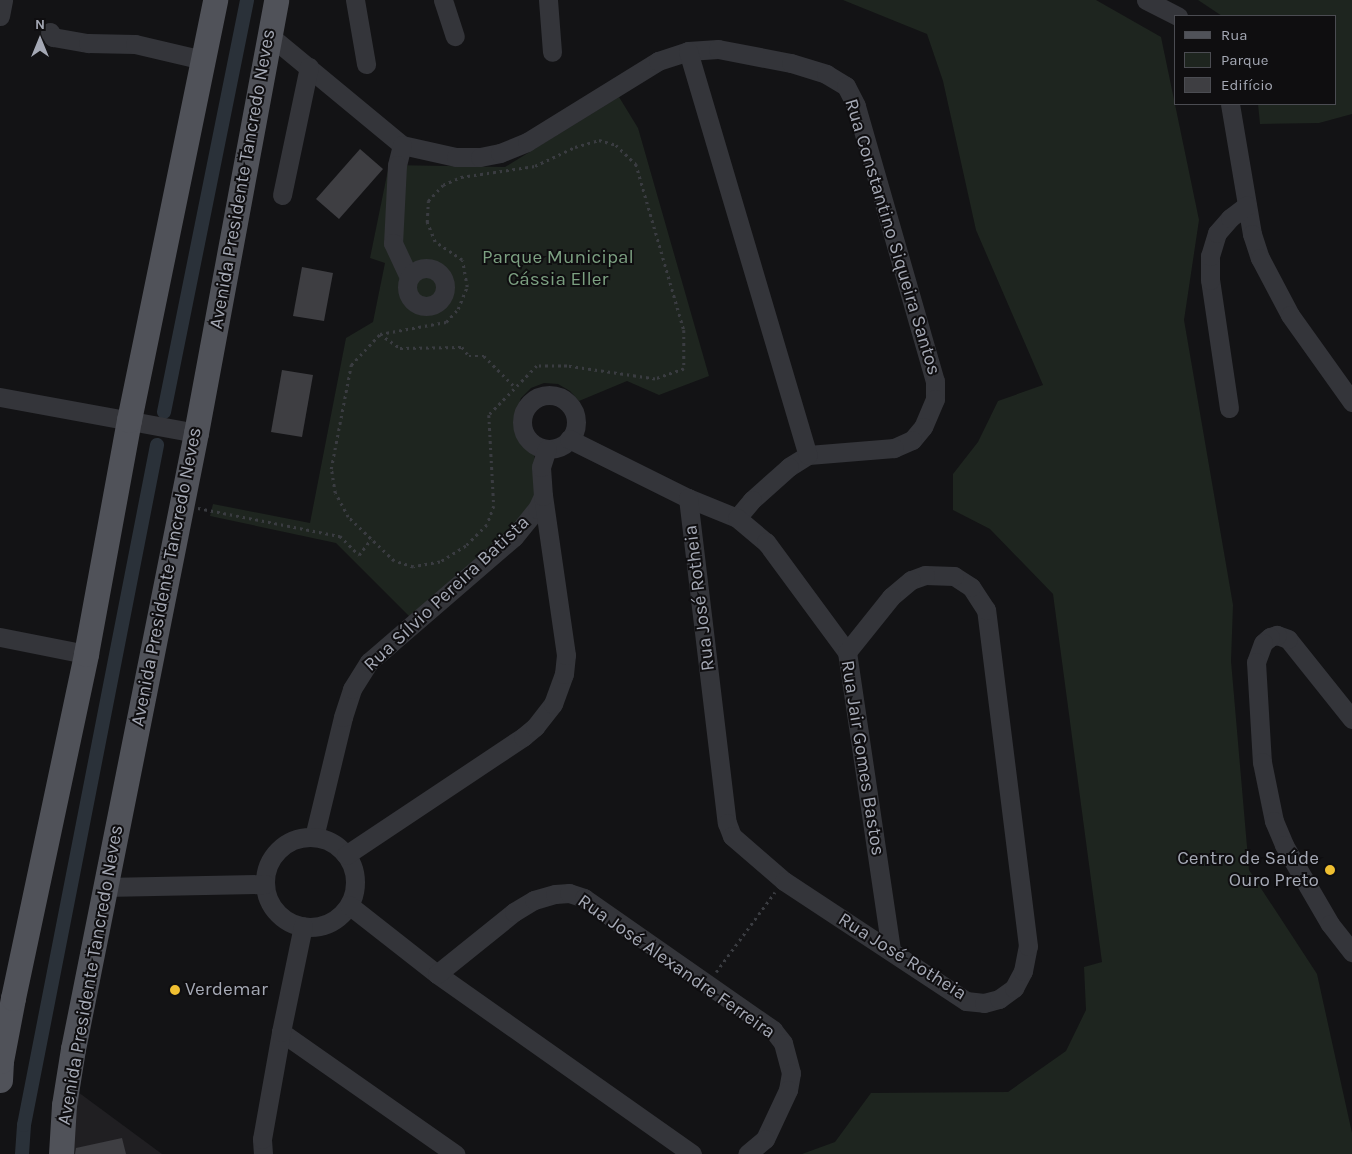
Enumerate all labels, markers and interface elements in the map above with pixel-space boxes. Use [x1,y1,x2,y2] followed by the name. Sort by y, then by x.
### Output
[15,15,65,65] north arrow
[1174,15,1337,105] legend
[35,16,45,33] text: N
[1221,26,1248,44] text: Rua
[205,27,281,331] street label: Avenida Presidente Tancredo Neves
[1221,51,1269,69] text: Parque
[1221,76,1273,94] text: Edifício
[839,96,945,378] street label: Rua Constantino Siqueira Santos
[482,247,634,291] park label: Parque Municipal Cássia Eller
[127,425,207,729] street label: Avenida Presidente Tancredo Neves
[360,511,534,677] street label: Rua Sílvio Pereira Batista
[680,524,720,672] street label: Rua José Rotheia
[835,659,889,857] street label: Rua Jair Gomes Bastos
[53,823,129,1127] street label: Avenida Presidente Tancredo Neves
[1177,848,1319,892] place label: Centro de Saúde Ouro Preto
[1323,863,1337,877] marker: Centro de Saúde Ouro Preto
[573,890,779,1044] street label: Rua José Alexandre Ferreira
[834,908,970,1006] street label: Rua José Rotheia
[185,979,268,1001] place label: Verdemar
[169,984,181,996] marker: Verdemar

